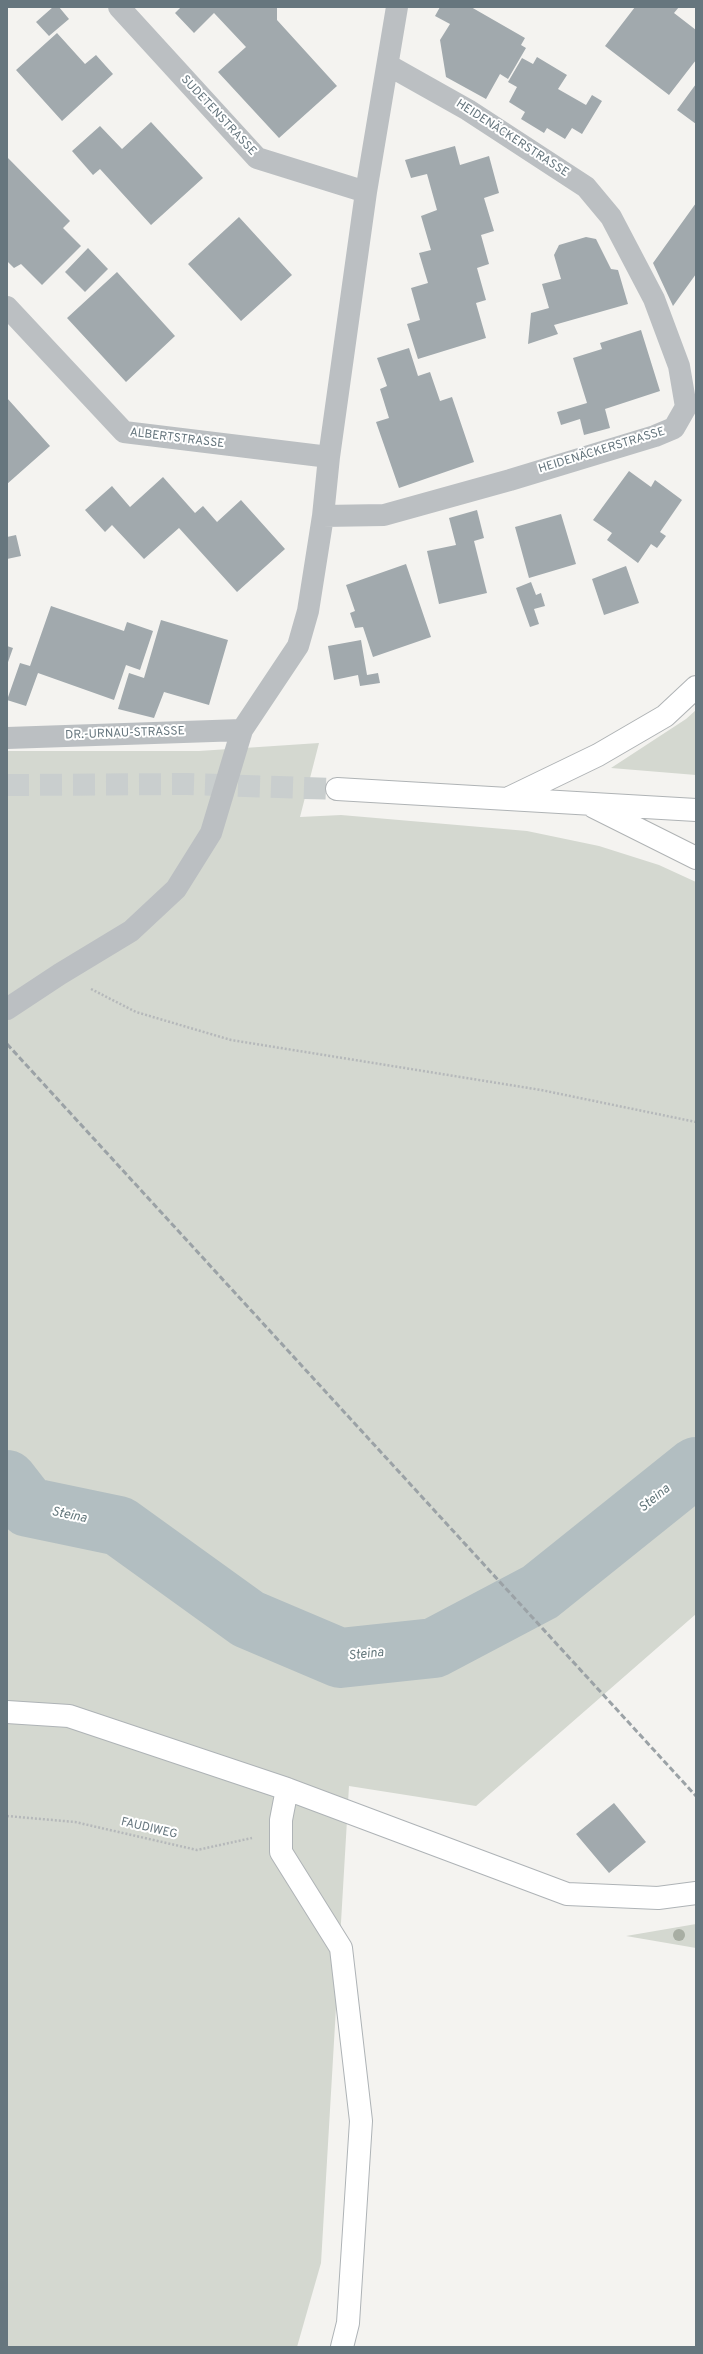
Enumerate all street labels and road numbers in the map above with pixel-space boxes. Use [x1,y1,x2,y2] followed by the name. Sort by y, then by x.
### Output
[177,73,259,159] street label: SUDETENSTRASSE
[453,97,571,181] street label: HEIDENÄCKERSTRASSE
[537,425,667,477] street label: HEIDENÄCKERSTRASSE
[129,426,225,452] street label: ALBERTSTRASSE
[65,725,185,743] street label: DR.-URNAU-STRASSE
[119,1816,179,1842] street label: FAUDIWEG

